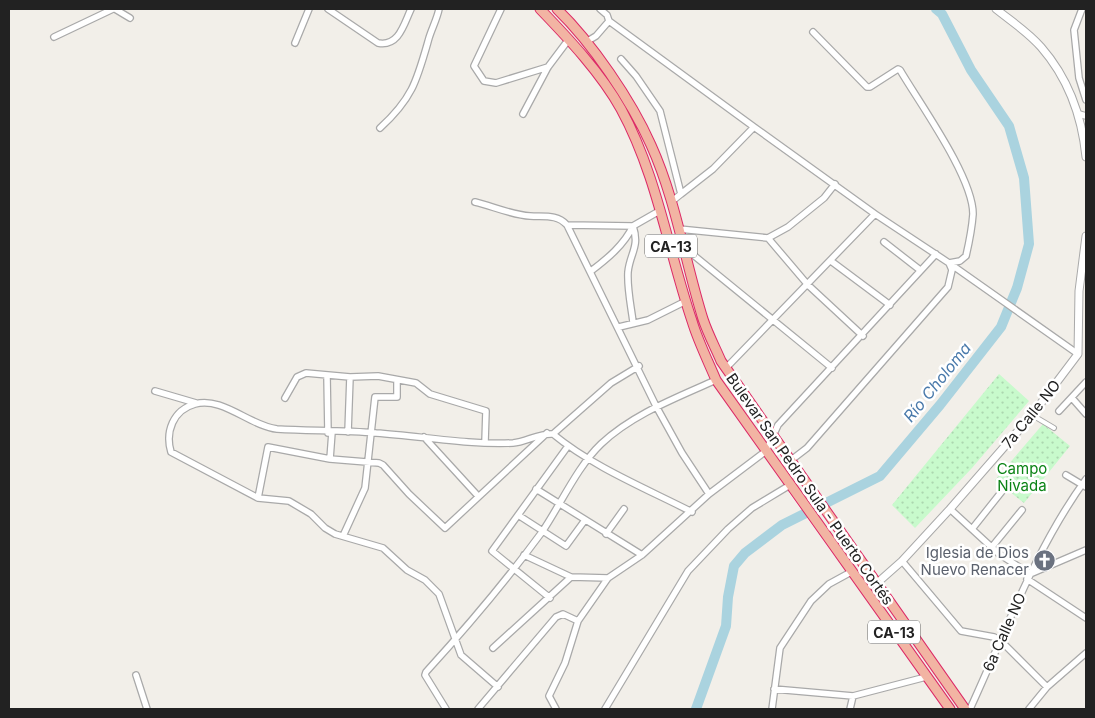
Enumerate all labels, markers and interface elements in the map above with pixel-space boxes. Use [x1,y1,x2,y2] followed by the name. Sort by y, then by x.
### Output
[645,235,697,258] road number: CA-13
[899,338,975,426] water label: Río Choloma
[722,369,898,609] street label: Bulevar San Pedro Sula - Puerto Cortés
[998,376,1064,452] street label: 7a Calle NO
[997,459,1047,495] park label: Campo Nivada
[921,543,1029,579] place label: Iglesia de Dios Nuevo Renacer
[1033,549,1057,573] church icon: Iglesia de Dios Nuevo Renacer
[978,590,1030,674] street label: 6a Calle NO
[868,620,920,644] road number: CA-13

